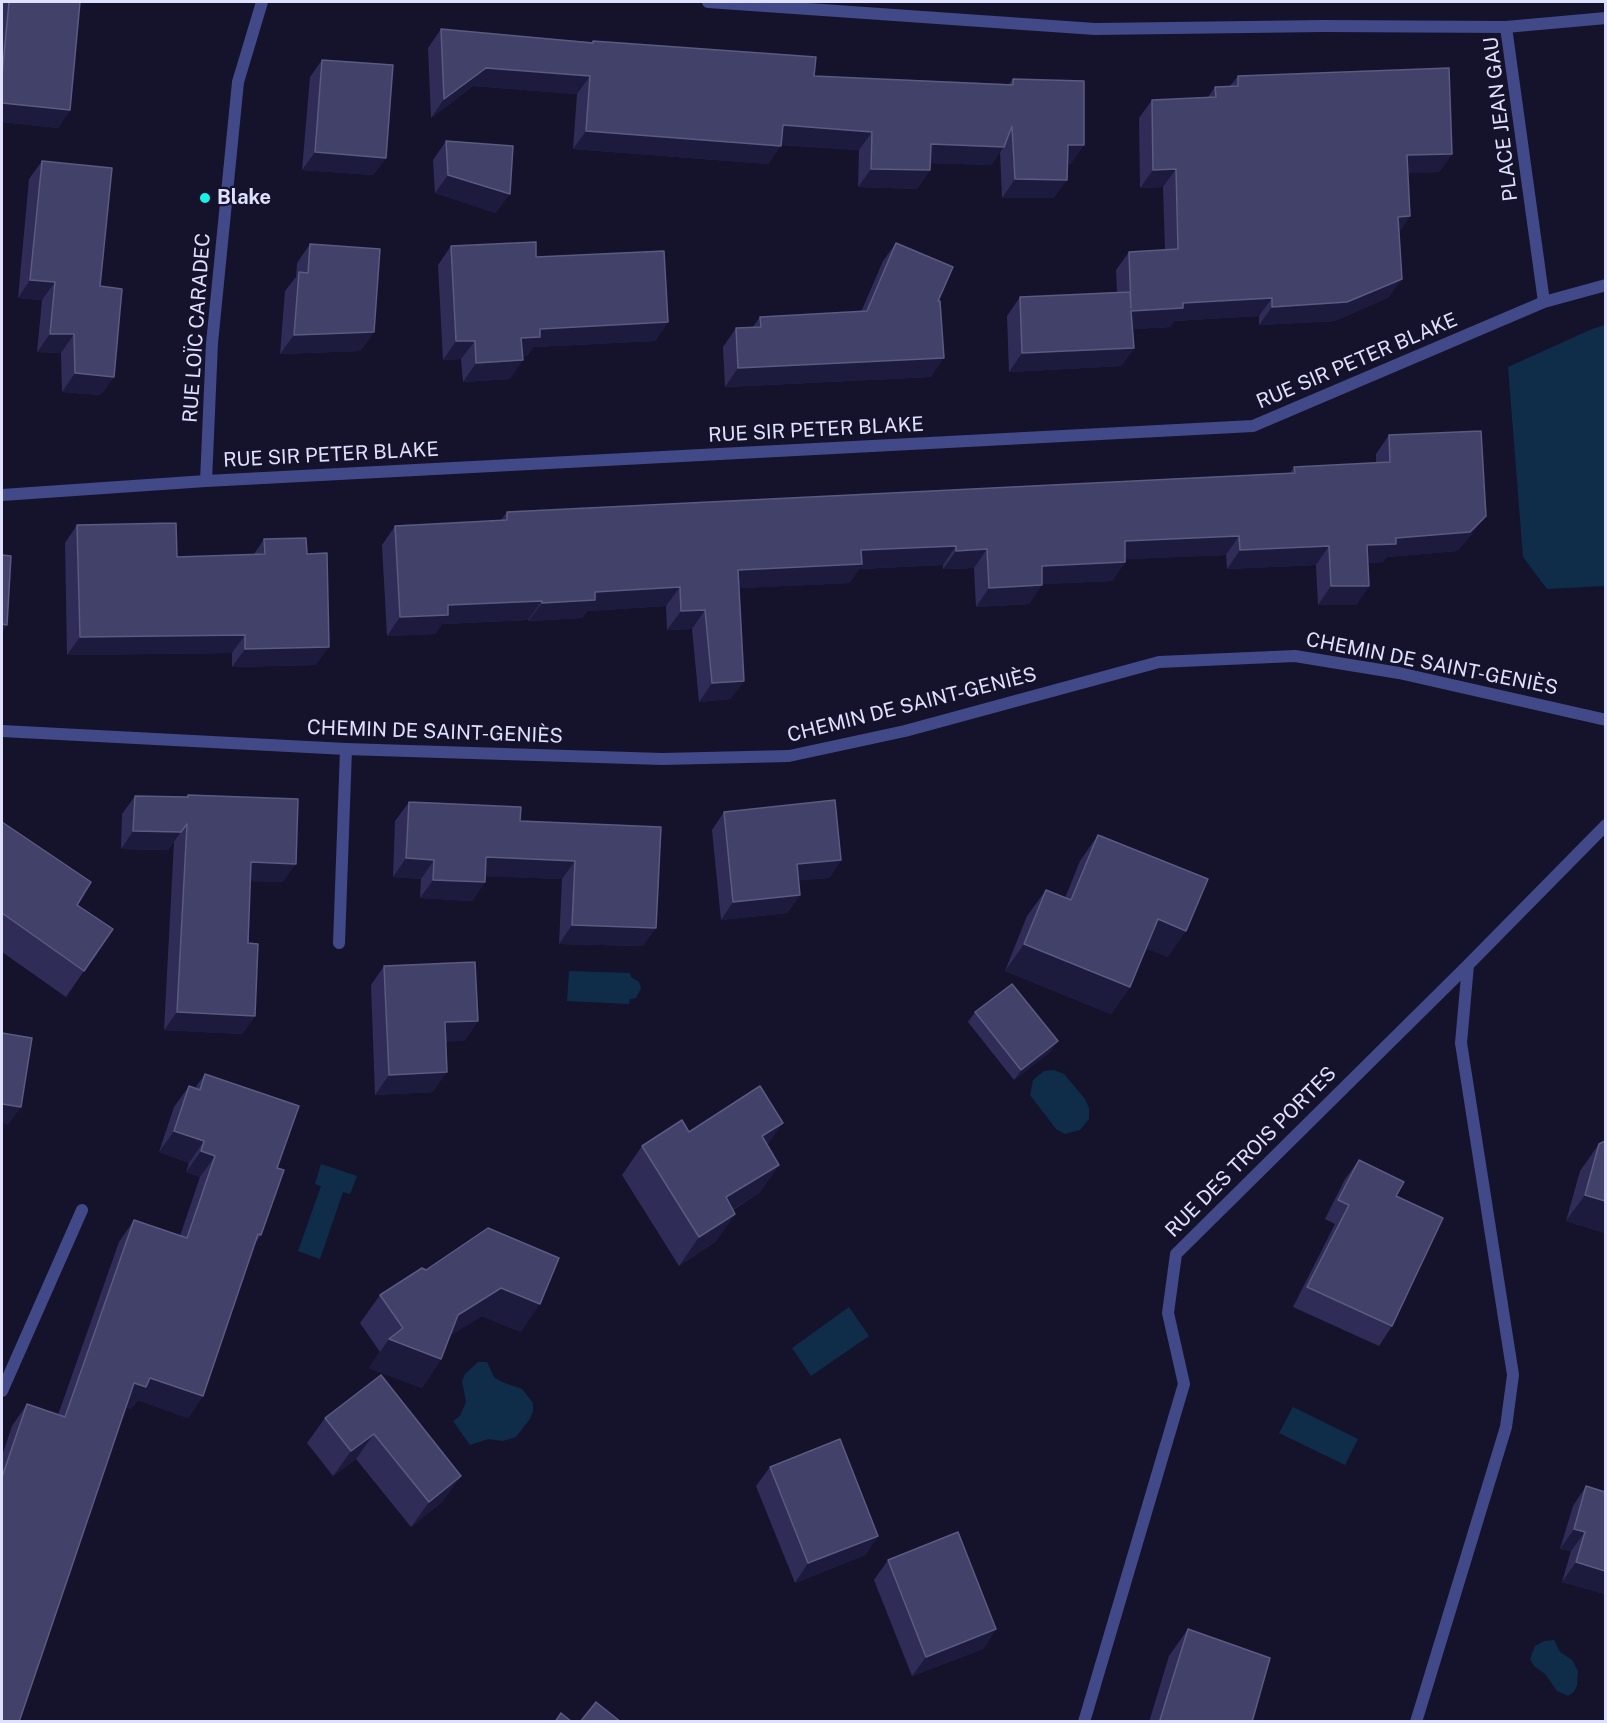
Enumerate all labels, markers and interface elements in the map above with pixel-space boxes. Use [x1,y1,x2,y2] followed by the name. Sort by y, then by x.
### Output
[1479,35,1523,203] street label: PLACE JEAN GAU
[217,186,271,210] place label: Blake
[198,191,212,205] marker: Blake
[178,232,216,424] street label: RUE LOÏC CARADEC
[1253,308,1461,414] street label: RUE SIR PETER BLAKE
[708,412,924,448] street label: RUE SIR PETER BLAKE
[223,437,439,473] street label: RUE SIR PETER BLAKE
[1304,628,1560,700] street label: CHEMIN DE SAINT-GENIÈS
[785,662,1039,748] street label: CHEMIN DE SAINT-GENIÈS
[307,716,563,748] street label: CHEMIN DE SAINT-GENIÈS
[1161,1062,1341,1242] street label: RUE DES TROIS PORTES

